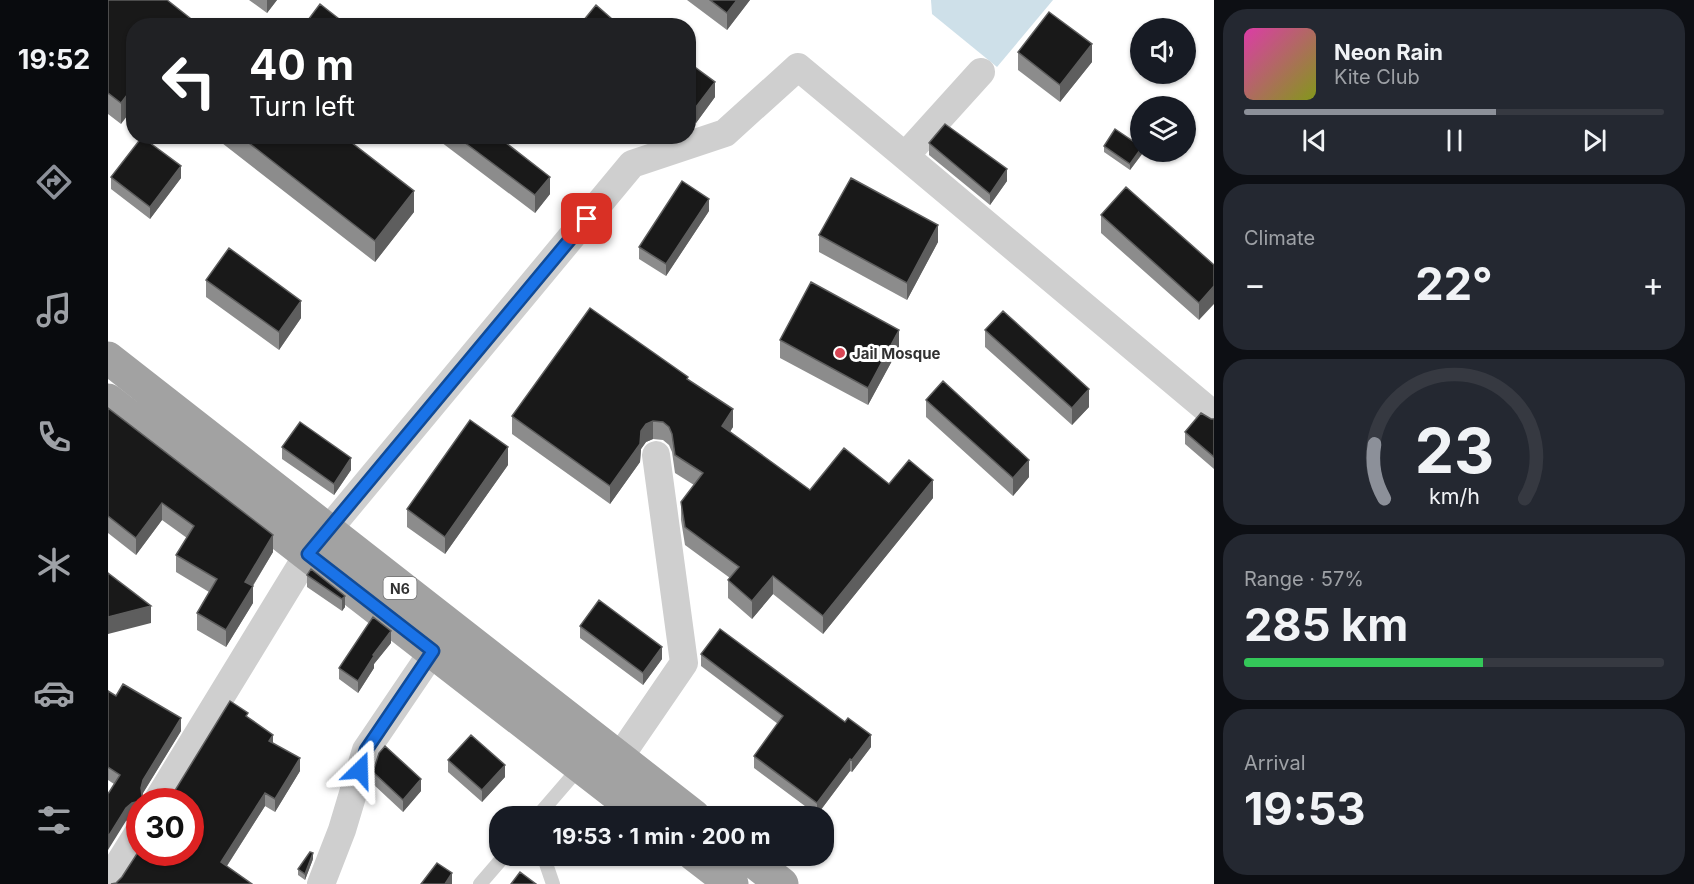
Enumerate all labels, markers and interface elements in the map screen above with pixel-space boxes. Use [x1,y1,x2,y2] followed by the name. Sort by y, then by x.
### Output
[1130,18,1196,162] map controls
[1130,18,1196,84] button: sound
[249,39,354,90] text: 40 m
[1334,39,1443,65] text: Neon Rain
[150,42,228,120] icon: left
[18,43,90,76] text: 19:52
[1334,65,1420,89] text: Kite Club
[249,90,355,123] text: Turn left
[1130,96,1196,162] button: layers
[1298,124,1331,157] icon: previous
[1438,124,1471,157] icon: pause
[1578,124,1611,157] icon: next
[33,161,75,203] icon: directions
[561,193,612,244] pin
[570,202,603,235] icon: arrive
[1244,226,1315,250] text: Climate
[1415,256,1493,311] text: 22°
[1244,264,1266,304] text: −
[1642,264,1664,304] text: +
[33,289,75,331] icon: music
[852,344,941,363] place label: Jail Mosque
[833,346,847,360] marker: Jail Mosque
[1414,413,1494,488] text: 23
[33,416,75,458] icon: phone
[1429,483,1479,509] text: km/h
[33,544,75,586] icon: climate
[1244,567,1364,591] text: Range · 57%
[384,577,416,599] road number: N6
[1244,597,1408,652] text: 285 km
[33,672,75,714] icon: car
[328,738,392,802] position arrow
[1244,751,1306,775] text: Arrival
[1244,781,1365,836] text: 19:53
[126,788,204,866] speed limit sign: 30
[33,799,75,841] icon: filters
[552,823,771,849] text: 19:53 · 1 min · 200 m

